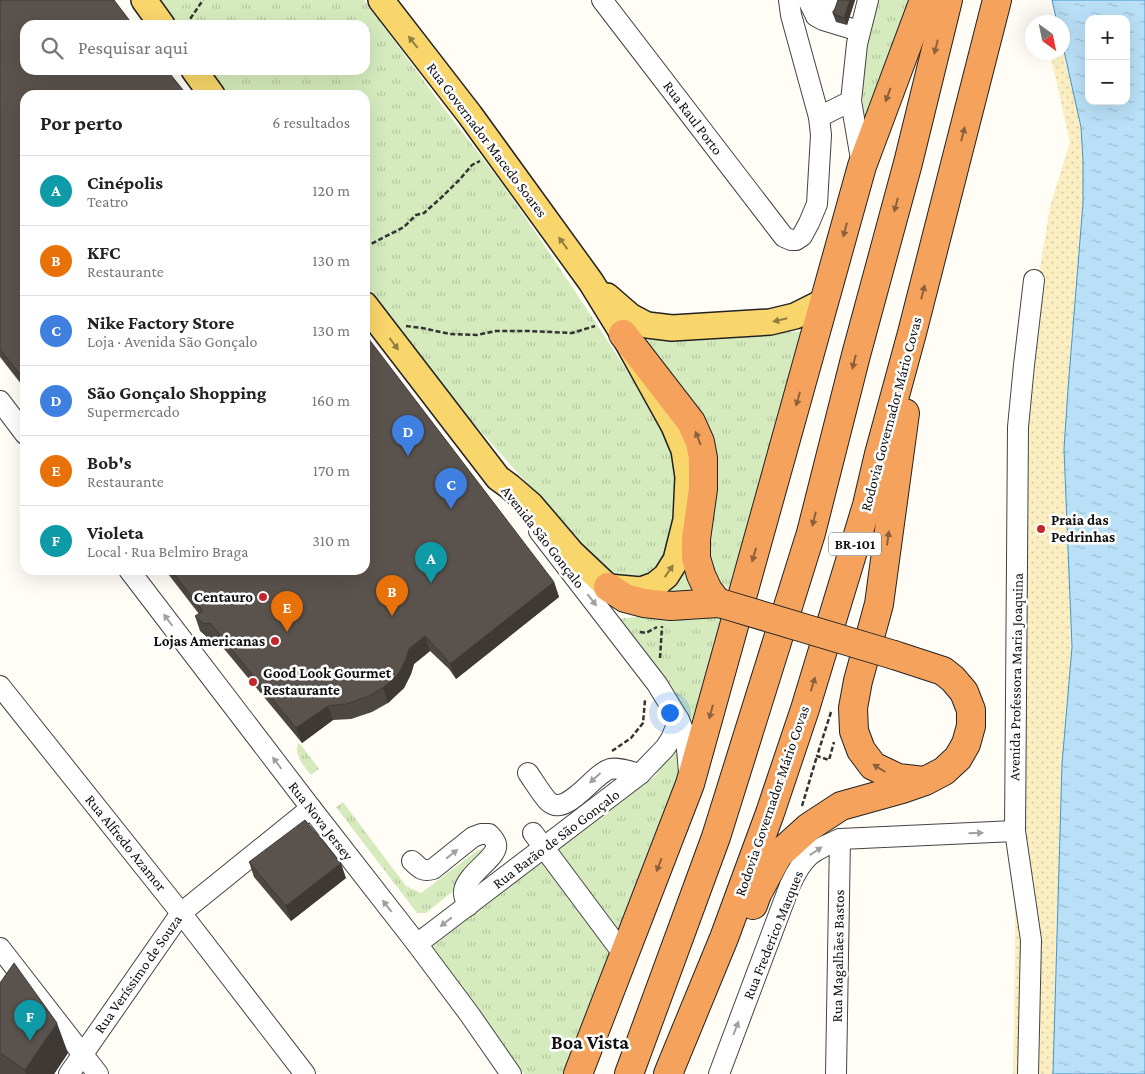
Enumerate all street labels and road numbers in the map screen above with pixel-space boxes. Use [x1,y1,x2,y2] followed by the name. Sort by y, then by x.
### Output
[424,60,550,220] street label: Rua Governador Macedo Soares
[660,78,726,158] street label: Rua Raul Porto
[857,315,925,513] street label: Rodovia Governador Mário Covas
[497,483,588,592] street label: Avenida São Gonçalo
[829,532,881,556] road number: BR-101
[1006,573,1027,781] street label: Avenida Professora Maria Joaquina
[732,704,812,898] street label: Rodovia Governador Mário Covas
[285,779,357,864] street label: Rua Nova Jersey
[490,786,623,893] street label: Rua Barão de São Gonçalo
[82,792,170,895] street label: Rua Alfredo Azamor
[740,868,807,1002] street label: Rua Frederico Marques
[829,889,848,1023] street label: Rua Magalhães Bastos
[91,912,185,1036] street label: Rua Veríssimo de Souza

